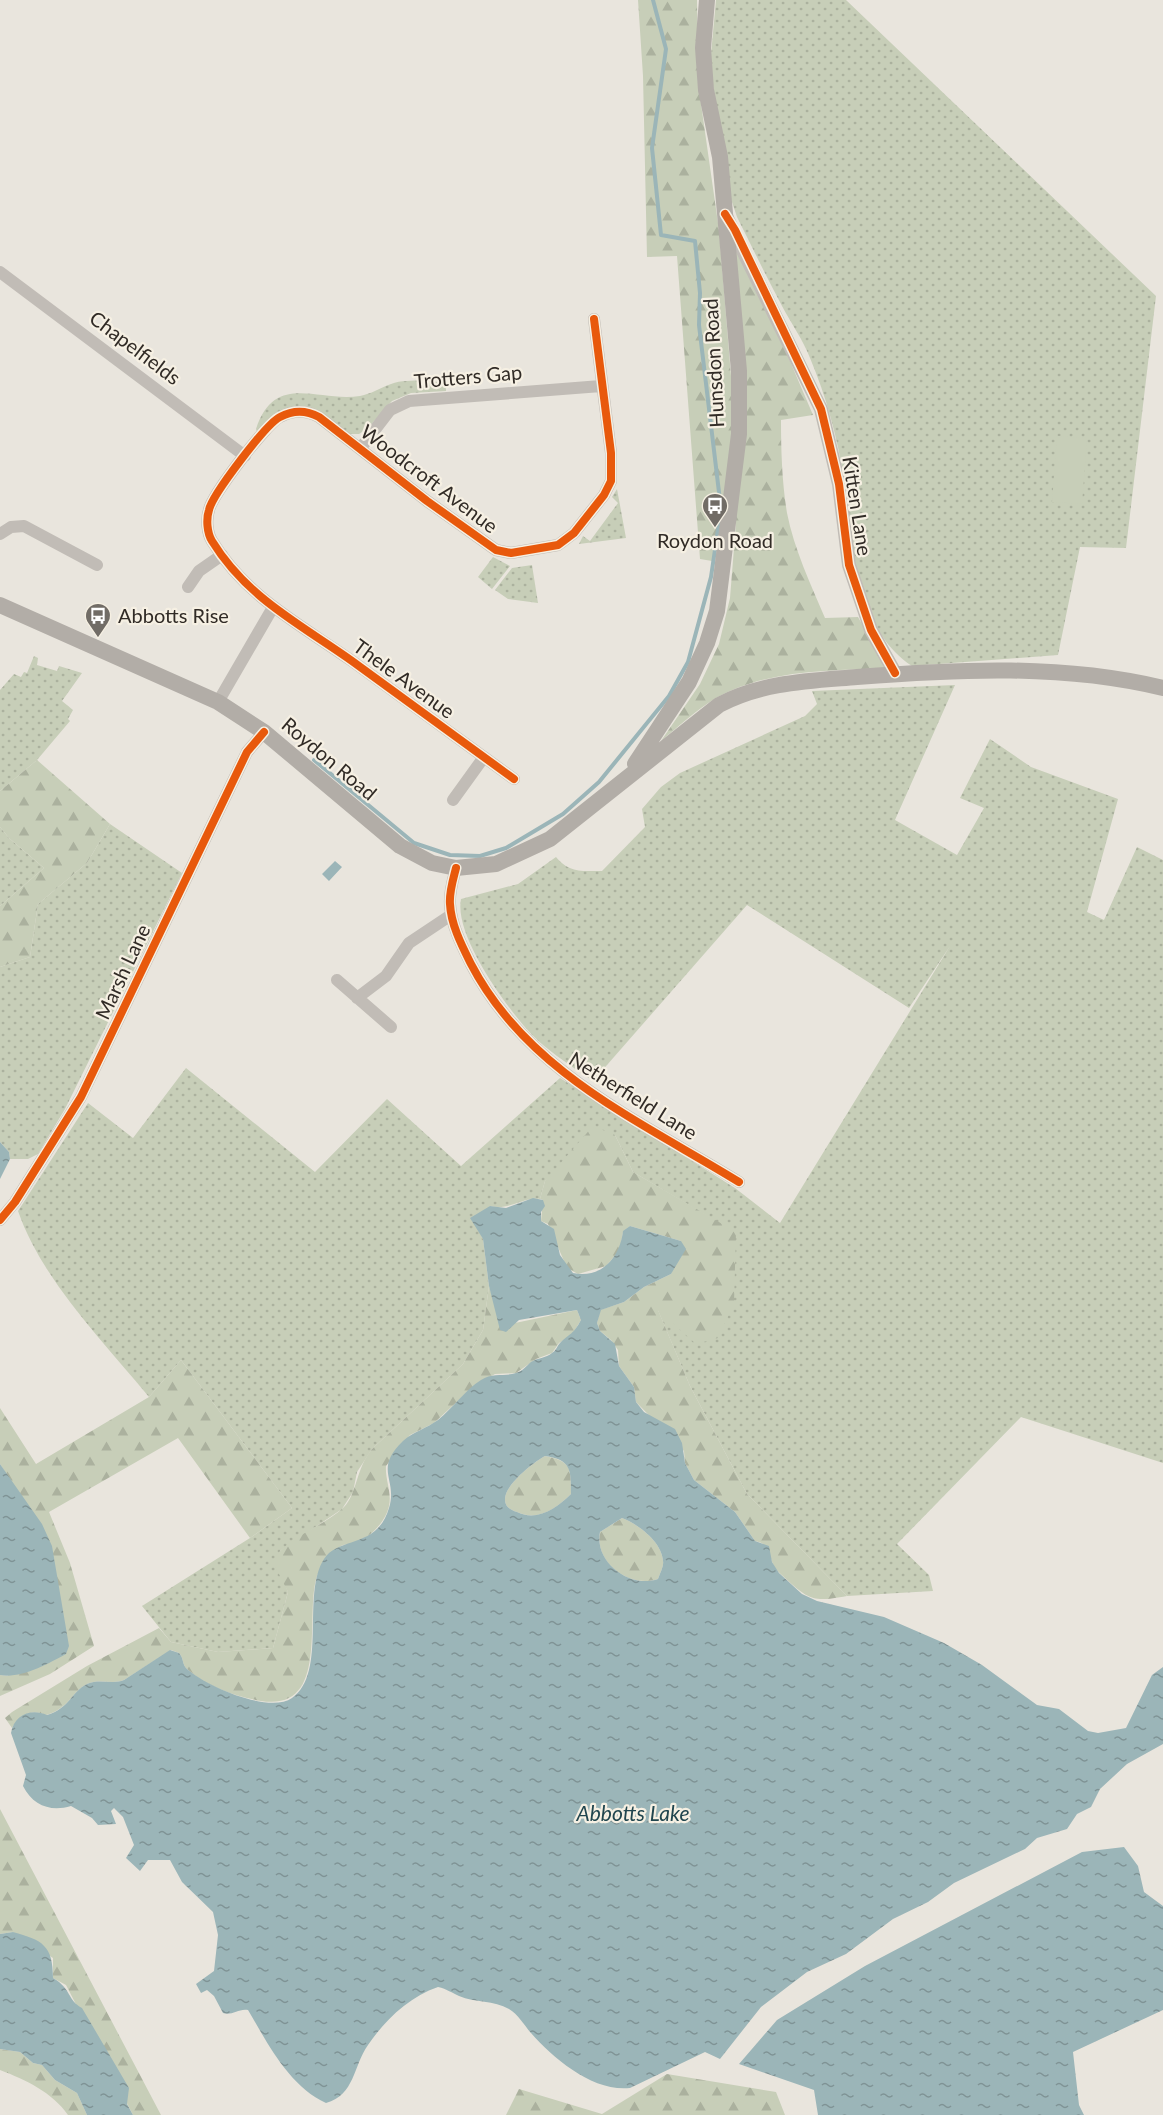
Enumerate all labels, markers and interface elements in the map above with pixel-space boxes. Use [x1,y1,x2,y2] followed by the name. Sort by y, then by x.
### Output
[698,298,728,428] street label: Hunsdon Road
[85,305,186,389] street label: Chapelfields
[413,359,523,393] street label: Trotters Gap
[356,419,503,538] street label: Woodcroft Avenue
[838,454,878,557] street label: Kitten Lane
[700,491,730,529] bus stop icon: Roydon Road
[657,528,773,552] place label: Roydon Road
[83,601,113,639] bus stop icon: Abbotts Rise
[118,603,229,627] place label: Abbotts Rise
[349,633,460,723] street label: Thele Avenue
[277,712,382,805] street label: Roydon Road
[90,920,155,1023] street label: Marsh Lane
[565,1046,702,1144] street label: Netherfield Lane
[576,1800,689,1825] water label: Abbotts Lake

